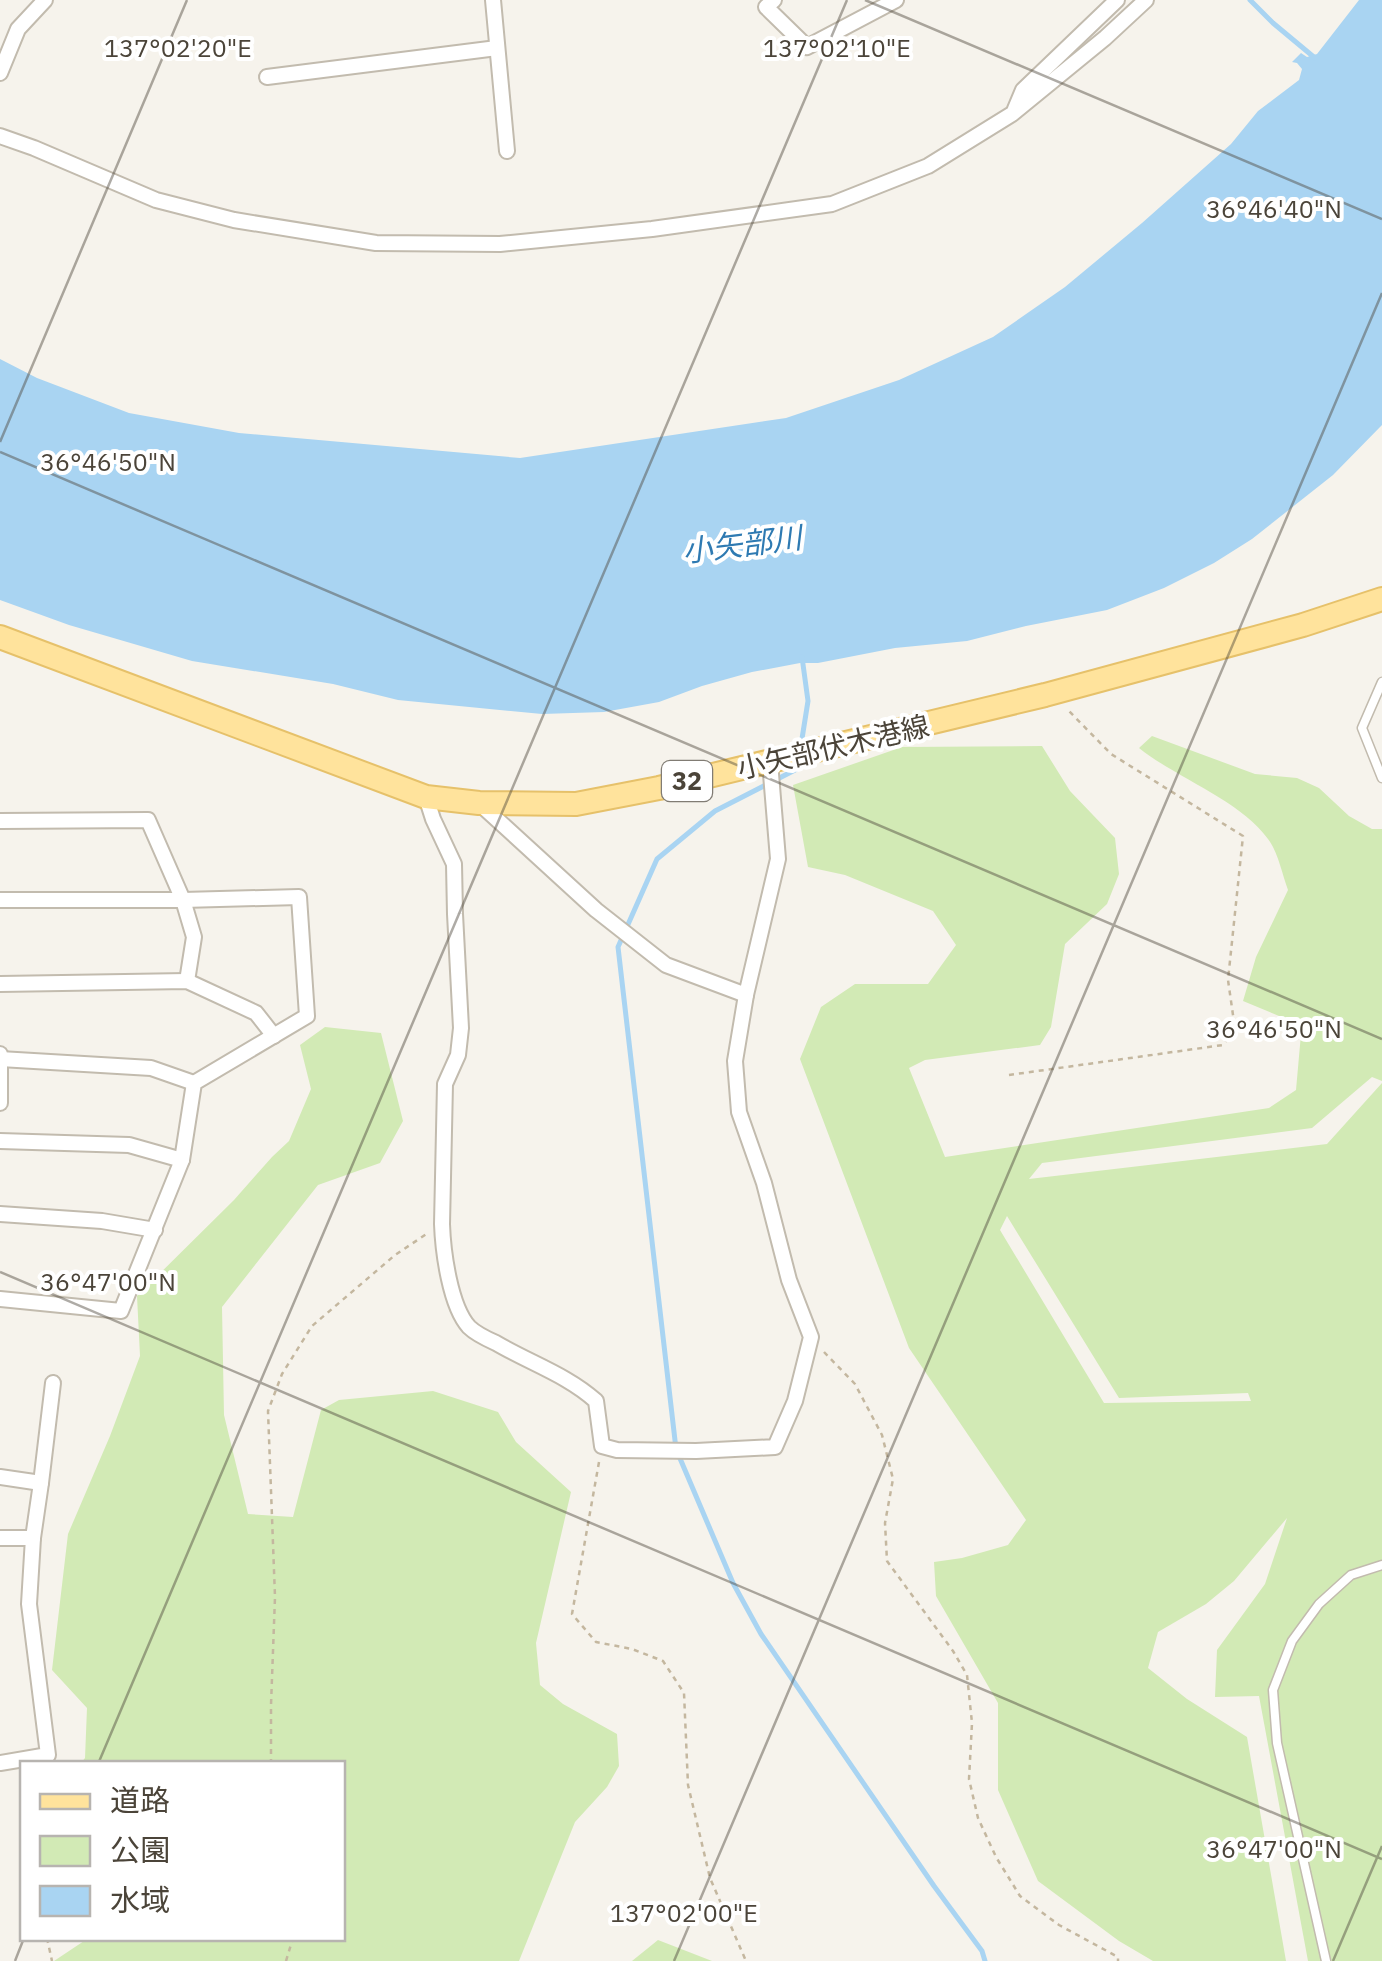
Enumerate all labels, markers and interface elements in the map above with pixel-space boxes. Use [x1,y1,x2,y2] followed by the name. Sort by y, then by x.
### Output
[104,31,252,64] text: 137°02'20"E
[763,31,911,64] text: 137°02'10"E
[1206,192,1342,225] text: 36°46'40"N
[40,445,176,478] text: 36°46'50"N
[680,516,807,570] water label: 小矢部川
[733,706,933,787] street label: 小矢部伏木港線
[662,761,712,801] road number: 32
[1206,1012,1342,1045] text: 36°46'50"N
[40,1265,176,1298] text: 36°47'00"N
[20,1761,345,1941] legend
[110,1780,170,1819] text: 道路
[110,1830,170,1869] text: 公園
[1206,1832,1342,1865] text: 36°47'00"N
[110,1880,170,1919] text: 水域
[610,1896,758,1929] text: 137°02'00"E

